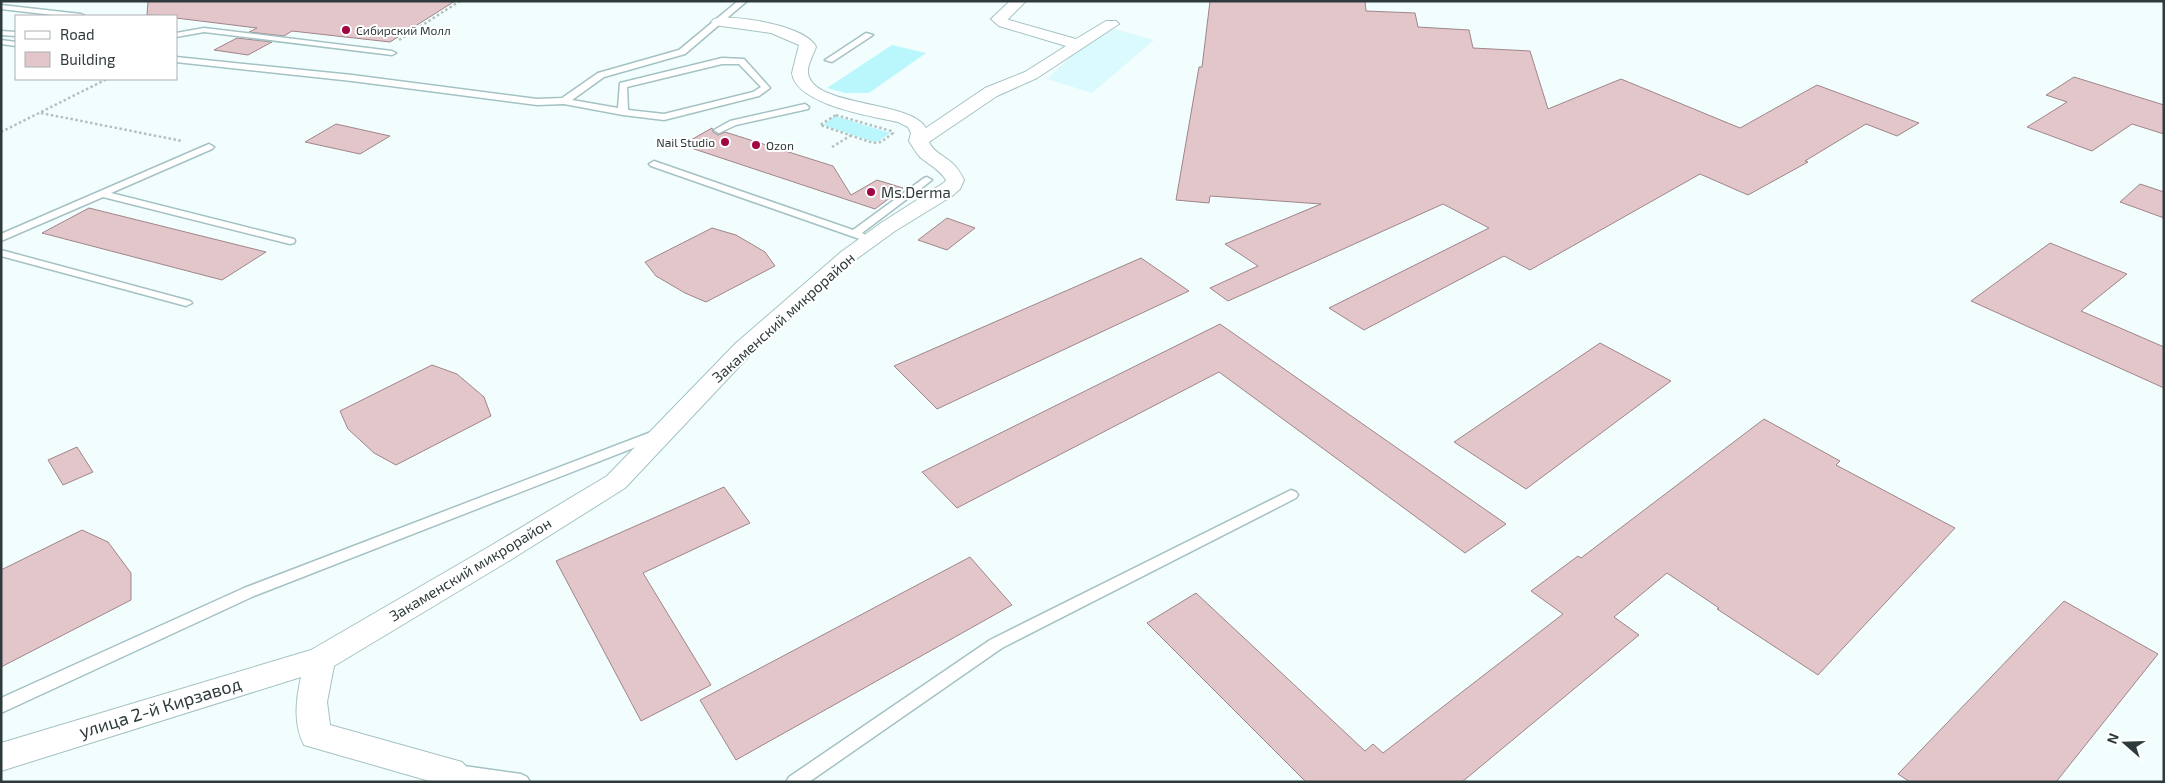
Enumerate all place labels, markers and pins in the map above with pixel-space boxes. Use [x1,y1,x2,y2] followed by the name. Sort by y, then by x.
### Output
[356,23,451,37] place label: Сибирский Молл
[340,24,352,36] marker: Сибирский Молл
[656,135,715,149] place label: Nail Studio
[719,136,731,148] marker: Nail Studio
[766,138,794,152] place label: Ozon
[750,139,762,151] marker: Ozon
[881,183,951,201] place label: Ms.Derma
[865,186,877,198] marker: Ms.Derma

